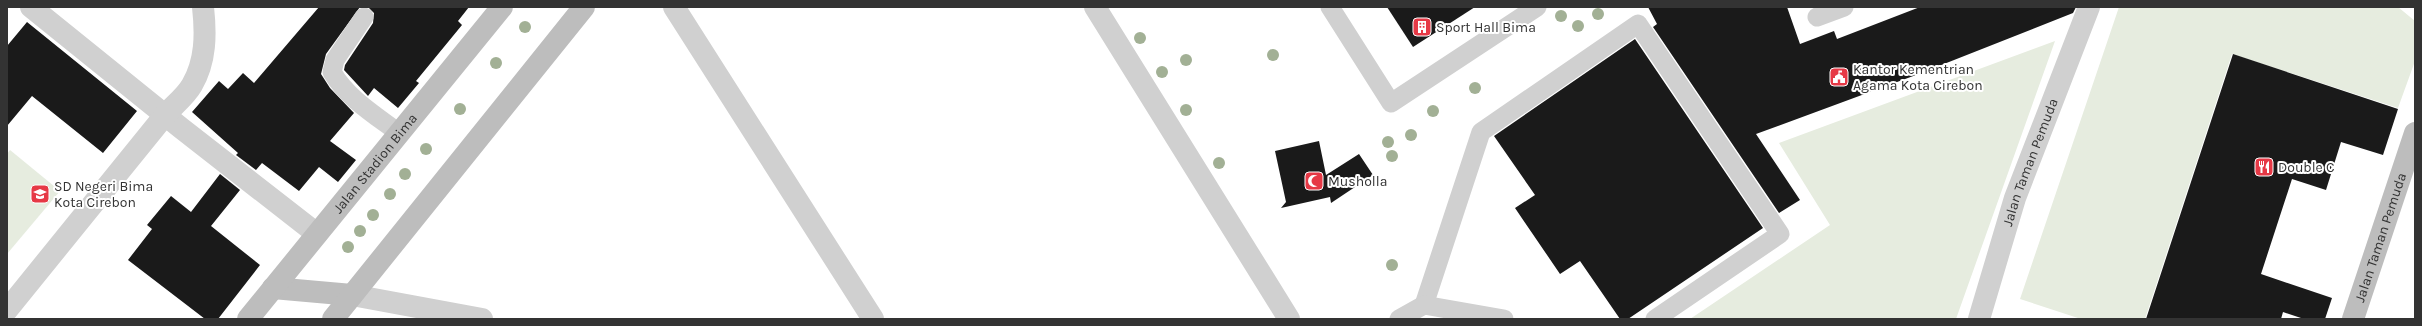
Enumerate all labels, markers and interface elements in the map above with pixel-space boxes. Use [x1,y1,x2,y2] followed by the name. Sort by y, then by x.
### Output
[1411,16,1433,38] building icon: Sport Hall Bima
[1436,19,1536,36] place label: Sport Hall Bima
[1853,61,1983,94] place label: Kantor Kementrian Agama Kota Cirebon
[1828,66,1850,88] public building icon: Kantor Kementrian Agama Kota Cirebon
[1999,96,2061,228] street label: Jalan Taman Pemuda
[329,110,421,217] street label: Jalan Stadion Bima
[2253,156,2275,178] restaurant icon: Double C
[2278,159,2335,176] place label: Double C
[1303,170,1325,192] mosque icon: Musholla
[2351,170,2410,304] street label: Jalan Taman Pemuda
[1328,173,1387,190] place label: Musholla
[54,178,153,211] place label: SD Negeri Bima Kota Cirebon
[29,183,51,205] school or university icon: SD Negeri Bima Kota Cirebon

